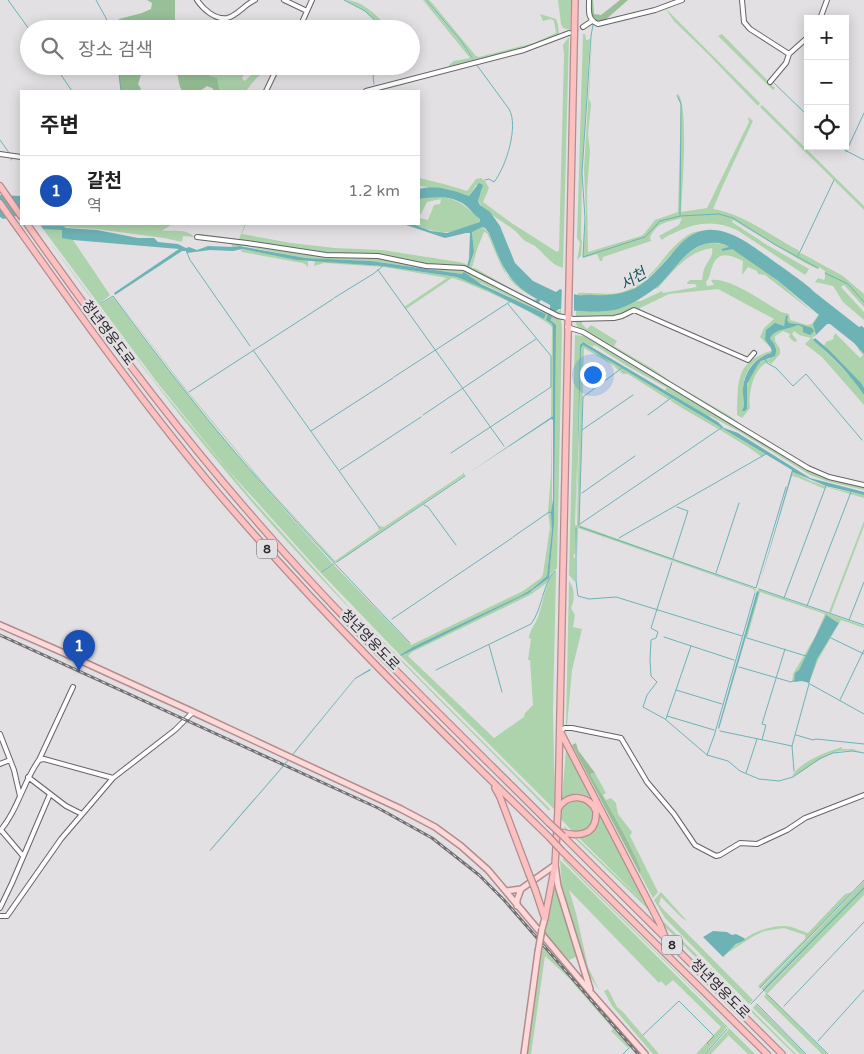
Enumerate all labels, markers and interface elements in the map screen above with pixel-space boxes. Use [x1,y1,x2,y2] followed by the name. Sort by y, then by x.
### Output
[804,15,849,150] map controls
[804,15,849,60] button: +
[20,20,420,75] search box
[38,34,66,62] icon: search
[78,39,153,61] text: 장소 검색
[804,60,849,105] button: −
[804,105,849,150] button: locate
[40,113,79,138] text: 주변
[87,170,122,192] text: 갈천
[51,181,61,201] text: 1
[348,181,400,201] text: 1.2 km
[87,196,102,216] text: 역
[617,263,651,294] water label: 서천
[78,297,138,369] street label: 청년영웅도로
[580,362,606,388] your location
[257,540,277,558] road number: 8
[337,606,403,674] street label: 청년영웅도로
[63,630,95,671] pin: 1
[662,936,682,954] road number: 8
[687,956,753,1022] street label: 청년영웅도로

